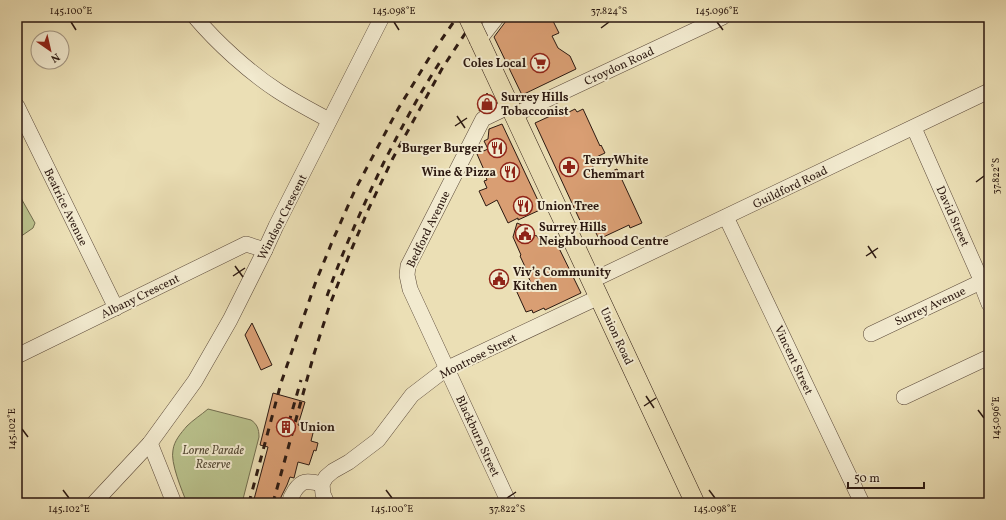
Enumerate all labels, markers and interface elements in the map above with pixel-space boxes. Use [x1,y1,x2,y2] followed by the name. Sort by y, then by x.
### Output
[50,4,92,18] text: 145.100°E
[373,4,415,18] text: 145.098°E
[591,4,627,18] text: 37.824°S
[695,4,739,18] text: 145.096°E
[30,30,70,70] north arrow
[582,44,657,90] street label: Croydon Road
[47,49,62,66] text: N
[529,52,551,74] supermarket icon: Coles Local
[463,56,526,72] place label: Coles Local
[501,90,569,120] place label: Surrey Hills Tobacconist
[476,93,498,115] shop icon: Surrey Hills Tobacconist
[486,137,508,159] restaurant icon: Burger Burger
[402,141,483,157] place label: Burger Burger
[583,153,648,183] place label: TerryWhite Chemmart
[558,156,580,178] pharmacy icon: TerryWhite Chemmart
[989,158,1003,194] text: 37.822°S
[499,161,521,183] restaurant icon: Wine & Pizza
[750,163,831,213] street label: Guildford Road
[422,165,496,181] place label: Wine & Pizza
[39,166,91,249] street label: Beatrice Avenue
[254,172,311,263] street label: Windsor Crescent
[932,183,973,249] street label: David Street
[403,188,455,271] street label: Bedford Avenue
[512,195,534,217] restaurant icon: Union Tree
[537,199,599,215] place label: Union Tree
[539,220,669,250] place label: Surrey Hills Neighbourhood Centre
[514,223,536,245] public building icon: Surrey Hills Neighbourhood Centre
[513,265,611,295] place label: Viv’s Community Kitchen
[488,268,510,290] public building icon: Viv’s Community Kitchen
[98,271,183,323] street label: Albany Crescent
[892,283,969,330] street label: Surrey Avenue
[596,305,637,368] street label: Union Road
[770,323,816,398] street label: Vincent Street
[437,331,520,383] street label: Montrose Street
[451,393,503,480] street label: Blackburn Street
[989,396,1003,440] text: 145.096°E
[5,408,19,450] text: 145.102°E
[275,416,297,438] building icon: Union
[300,420,335,436] place label: Union
[182,443,244,473] park label: Lorne Parade Reserve
[848,464,924,490] scale bar
[854,471,880,487] text: 50 m
[48,502,90,516] text: 145.102°E
[371,502,413,516] text: 145.100°E
[489,502,525,516] text: 37.822°S
[694,502,736,516] text: 145.098°E

